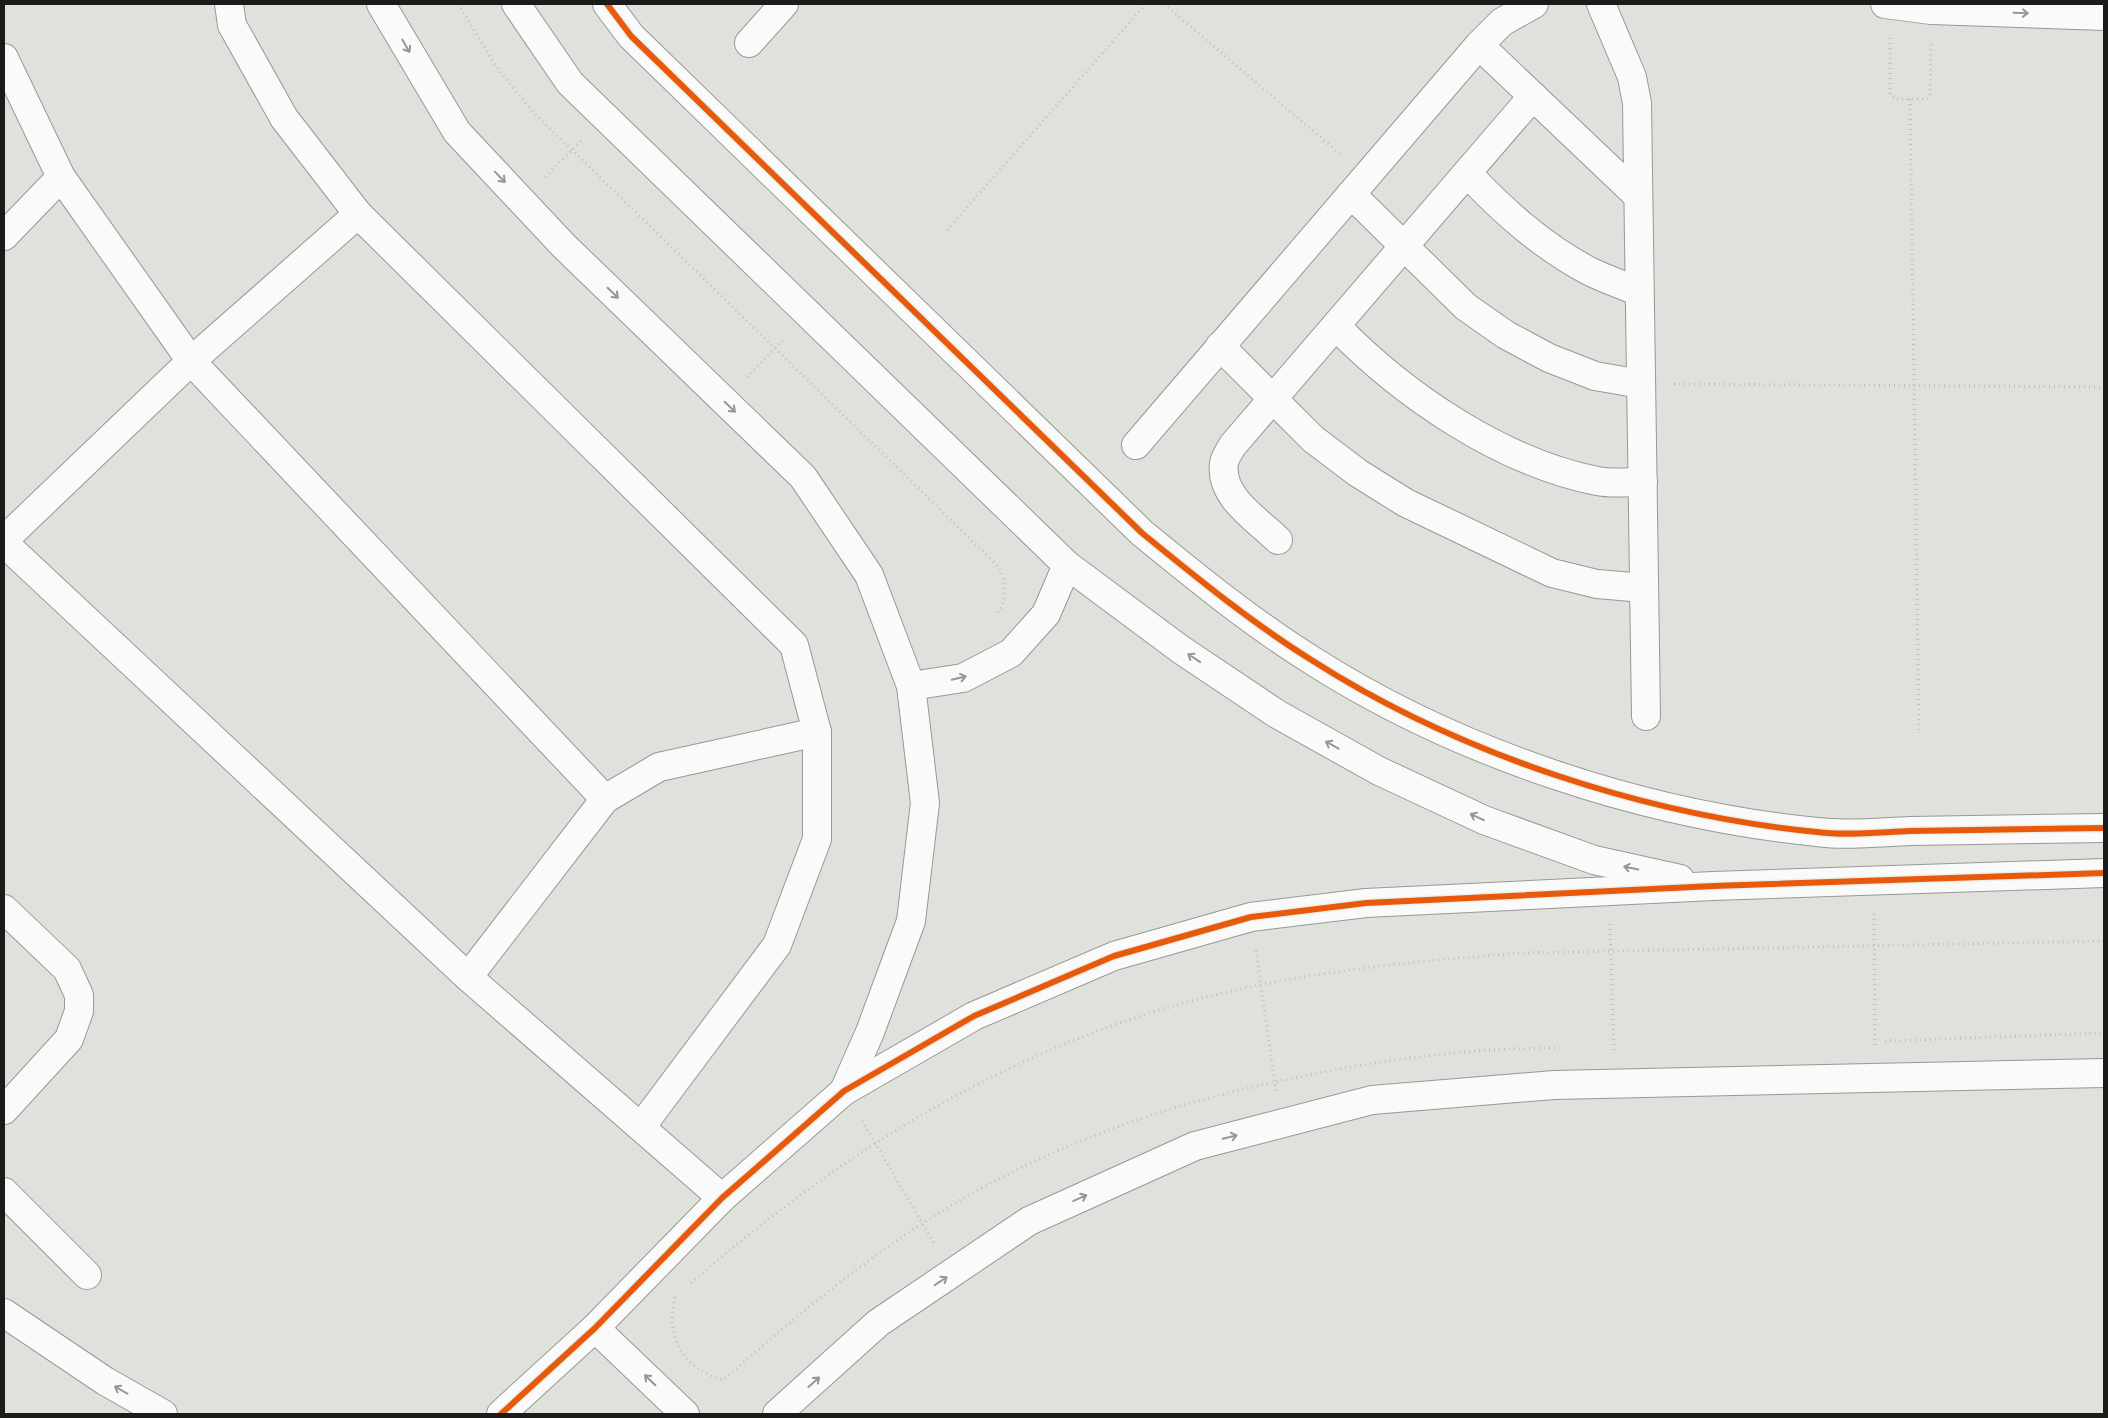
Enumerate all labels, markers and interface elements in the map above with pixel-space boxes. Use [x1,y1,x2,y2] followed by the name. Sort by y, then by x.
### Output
[2013,9,2029,18] one-way arrow
[401,38,411,52] one-way arrow
[493,171,505,183] one-way arrow
[607,287,620,299] one-way arrow
[724,400,736,413] one-way arrow
[1187,653,1201,663] one-way arrow
[950,673,966,682] one-way arrow
[1325,739,1339,749] one-way arrow
[1470,811,1485,821] one-way arrow
[1623,863,1639,872] one-way arrow
[1221,1132,1237,1141] one-way arrow
[1072,1193,1087,1202] one-way arrow
[934,1276,948,1286] one-way arrow
[644,1375,656,1387] one-way arrow
[807,1376,820,1387] one-way arrow
[113,1385,128,1395] one-way arrow

